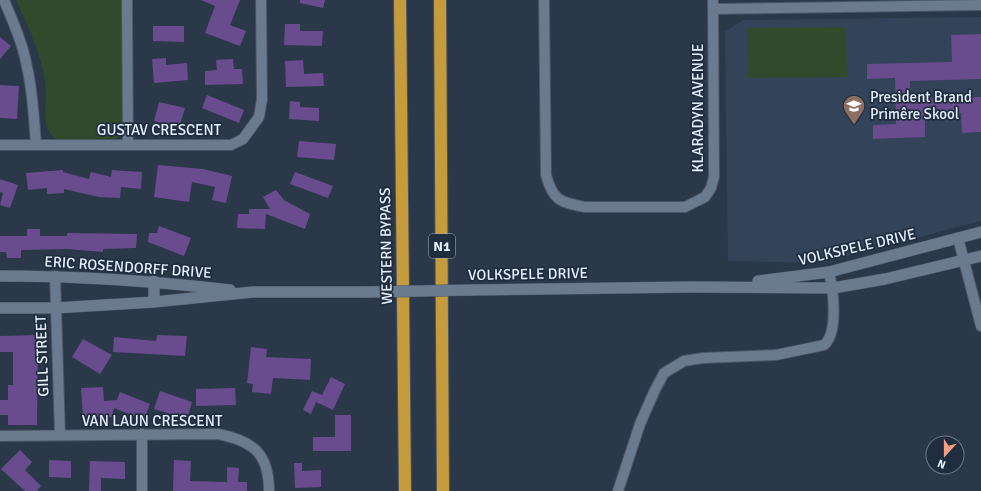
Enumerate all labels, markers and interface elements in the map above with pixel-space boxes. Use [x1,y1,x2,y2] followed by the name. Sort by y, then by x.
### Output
[689,44,707,172] street label: KLARADYN AVENUE
[870,88,972,123] place label: President Brand Primêre Skool
[841,93,867,126] school or university icon: President Brand Primêre Skool
[97,121,222,139] street label: GUSTAV CRESCENT
[376,187,396,305] street label: WESTERN BYPASS
[797,225,917,269] street label: VOLKSPELE DRIVE
[429,234,455,258] road number: N1
[44,252,212,282] street label: ERIC ROSENDORFF DRIVE
[468,264,588,284] street label: VOLKSPELE DRIVE
[32,314,52,397] street label: GILL STREET
[82,412,223,430] street label: VAN LAUN CRESCENT
[925,435,965,475] north arrow
[936,456,947,471] text: N

